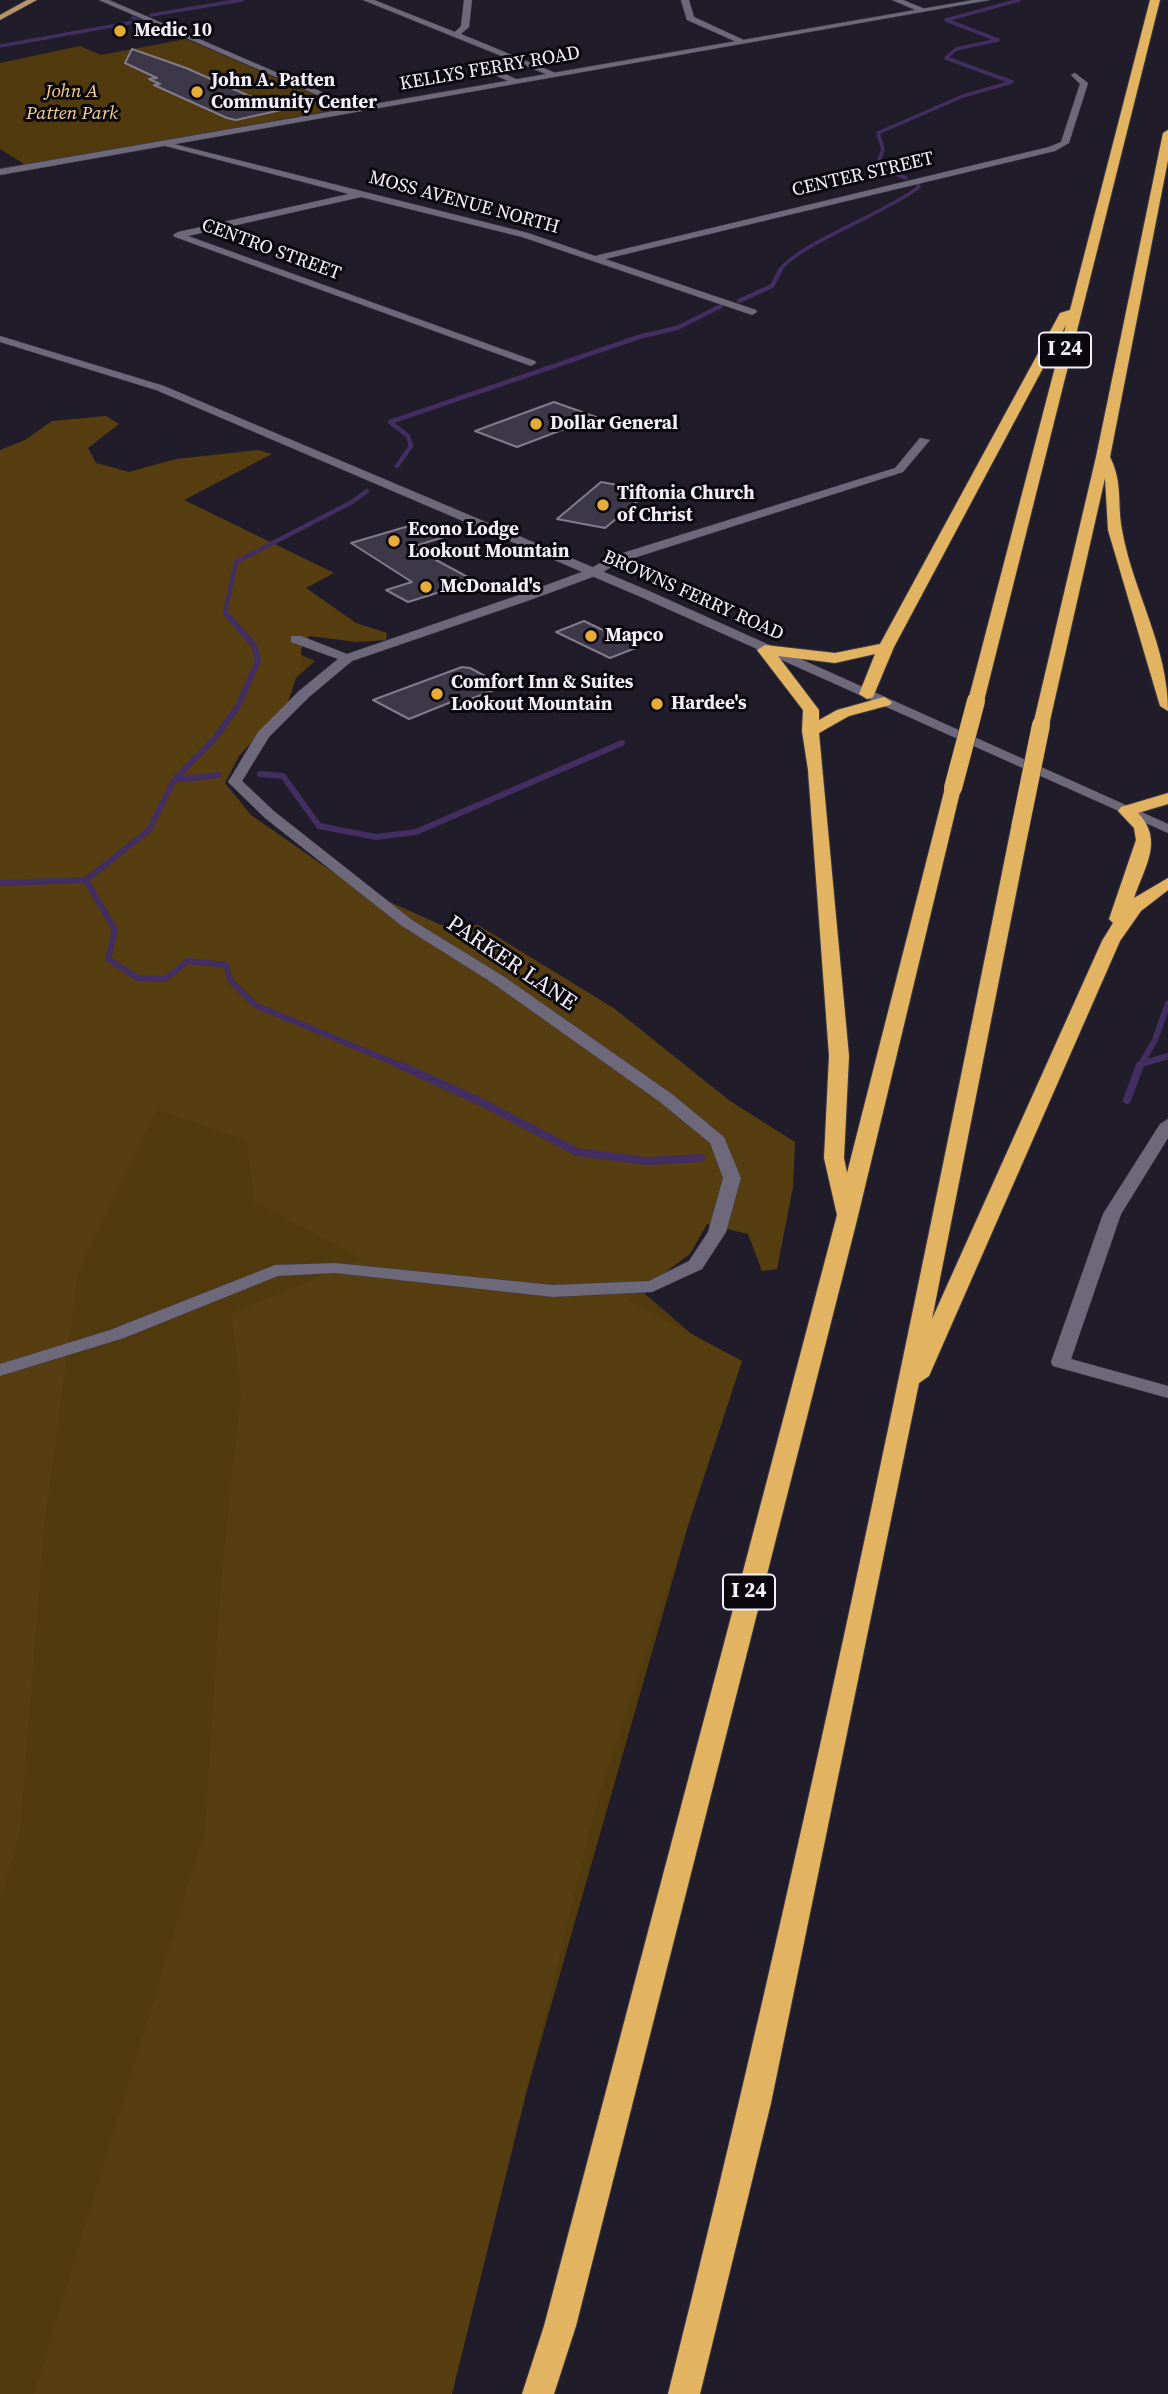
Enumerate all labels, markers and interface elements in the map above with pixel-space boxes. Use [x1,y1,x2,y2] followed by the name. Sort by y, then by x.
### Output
[134,20,212,42] place label: Medic 10
[112,23,128,39] marker: Medic 10
[398,42,582,96] street label: KELLYS FERRY ROAD
[211,70,377,114] place label: John A. Patten Community Center
[26,81,118,125] park label: John A Patten Park
[189,84,205,100] marker: John A. Patten Community Center
[790,148,936,202] street label: CENTER STREET
[366,167,562,239] street label: MOSS AVENUE NORTH
[198,214,344,286] street label: CENTRO STREET
[1039,332,1091,368] road number: I 24
[550,413,678,435] place label: Dollar General
[528,416,544,432] marker: Dollar General
[617,483,755,527] place label: Tiftonia Church of Christ
[595,497,611,513] marker: Tiftonia Church of Christ
[408,519,570,563] place label: Econo Lodge Lookout Mountain
[386,533,402,549] marker: Econo Lodge Lookout Mountain
[599,546,787,646] street label: BROWNS FERRY ROAD
[440,576,541,598] place label: McDonald's
[418,579,434,595] marker: McDonald's
[605,625,663,647] place label: Mapco
[583,628,599,644] marker: Mapco
[451,672,634,716] place label: Comfort Inn & Suites Lookout Mountain
[429,686,445,702] marker: Comfort Inn & Suites Lookout Mountain
[671,693,747,715] place label: Hardee's
[649,696,665,712] marker: Hardee's
[441,910,581,1018] street label: PARKER LANE
[723,1574,775,1610] road number: I 24

